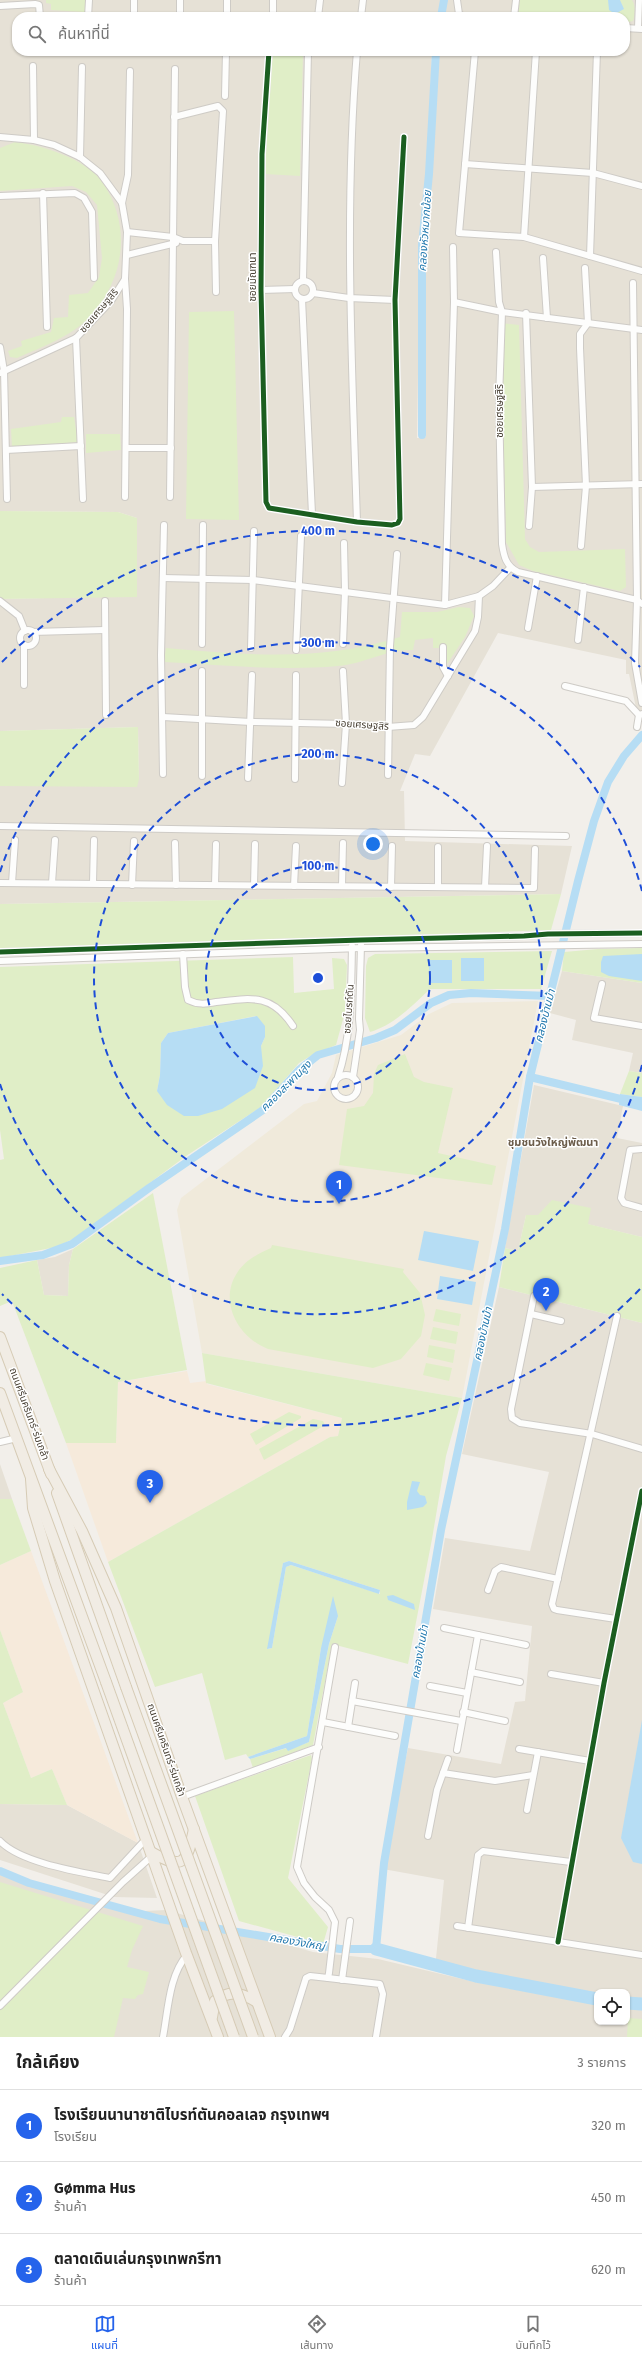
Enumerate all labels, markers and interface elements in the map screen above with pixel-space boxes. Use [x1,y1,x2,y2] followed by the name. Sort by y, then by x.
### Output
[12,12,630,56] search box
[26,23,48,45] icon: search
[58,25,110,43] text: ค้นหาที่นี่
[416,189,434,272] water label: คลองหัวหมากน้อย
[247,253,259,301] street label: ซอยมัณฑนา
[77,286,121,335] street label: ซอยเศรษฐสิริ
[494,384,506,438] street label: ซอยเศรษฐสิริ
[301,524,335,538] text: 400 m
[300,636,335,650] text: 300 m
[335,717,390,733] street label: ซอยเศรษฐสิริ
[301,747,335,761] text: 200 m
[363,834,383,854] your location
[302,859,334,873] text: 100 m
[311,971,325,985] centre of rings
[341,984,357,1034] street label: ซอยไบรท์ตัน
[532,988,558,1044] water label: คลองบ้านม้า
[258,1057,315,1114] water label: คลองสะพานสูง
[508,1136,598,1149] district label: ชุมชนวังใหญ่พัฒนา
[326,1171,352,1204] pin: 1
[533,1278,559,1311] pin: 2
[471,1306,495,1362] water label: คลองบ้านม้า
[7,1366,52,1462] street label: ถนนศรีนครินทร์-ร่มเกล้า
[137,1470,163,1503] pin: 3
[409,1624,431,1680] water label: คลองบ้านม้า
[144,1702,188,1798] street label: ถนนศรีนครินทร์-ร่มเกล้า
[268,1931,328,1954] water label: คลองวังใหญ่
[594,1989,630,2025] map controls
[594,1989,630,2025] button: locate
[16,2052,79,2073] text: ใกล้เคียง
[577,2055,626,2070] text: 3 รายการ
[54,2106,330,2124] text: โรงเรียนนานาชาติไบรท์ตันคอลเลจ กรุงเทพฯ
[26,2118,32,2133] text: 1
[591,2118,626,2133] text: 320 m
[54,2129,97,2144] text: โรงเรียน
[54,2179,135,2197] text: Gømma Hus
[26,2190,32,2205] text: 2
[591,2190,626,2205] text: 450 m
[54,2199,87,2214] text: ร้านค้า
[54,2250,222,2268] text: ตลาดเดินเล่นกรุงเทพกรีฑา
[26,2262,32,2277] text: 3
[591,2262,626,2277] text: 620 m
[54,2273,87,2288] text: ร้านค้า
[91,2313,118,2354] tab: แผนที่
[300,2313,333,2354] tab: เส้นทาง
[516,2313,551,2354] tab: บันทึกไว้

